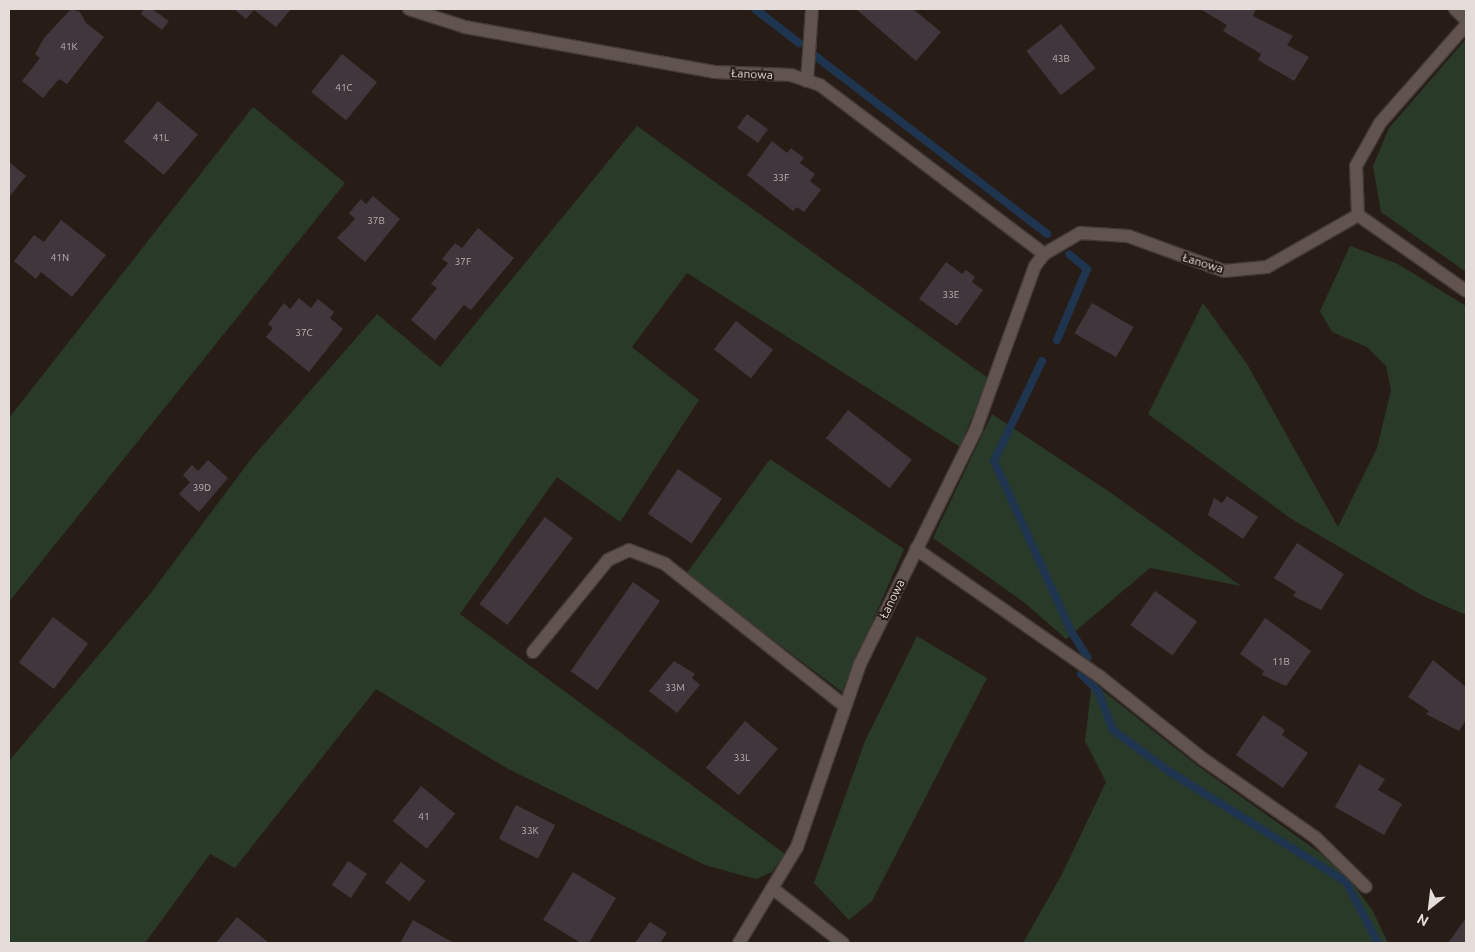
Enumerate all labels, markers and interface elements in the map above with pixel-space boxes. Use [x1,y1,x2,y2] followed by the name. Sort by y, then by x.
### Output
[60,41,78,53] house number: 41K
[1052,53,1070,65] house number: 43B
[731,66,773,82] street label: Łanowa
[335,82,353,94] house number: 41C
[153,132,169,144] house number: 41L
[773,172,789,184] house number: 33F
[367,215,385,227] house number: 37B
[1181,250,1225,276] street label: Łanowa
[51,252,69,264] house number: 41N
[455,256,471,268] house number: 37F
[943,289,959,301] house number: 33E
[295,327,313,339] house number: 37C
[193,482,211,494] house number: 39D
[876,577,908,621] street label: Łanowa
[1272,656,1290,668] house number: 11B
[665,682,685,694] house number: 33M
[734,752,750,764] house number: 33L
[418,811,430,823] house number: 41
[521,825,539,837] house number: 33K
[1405,882,1455,932] north arrow
[1414,911,1431,930] text: N

